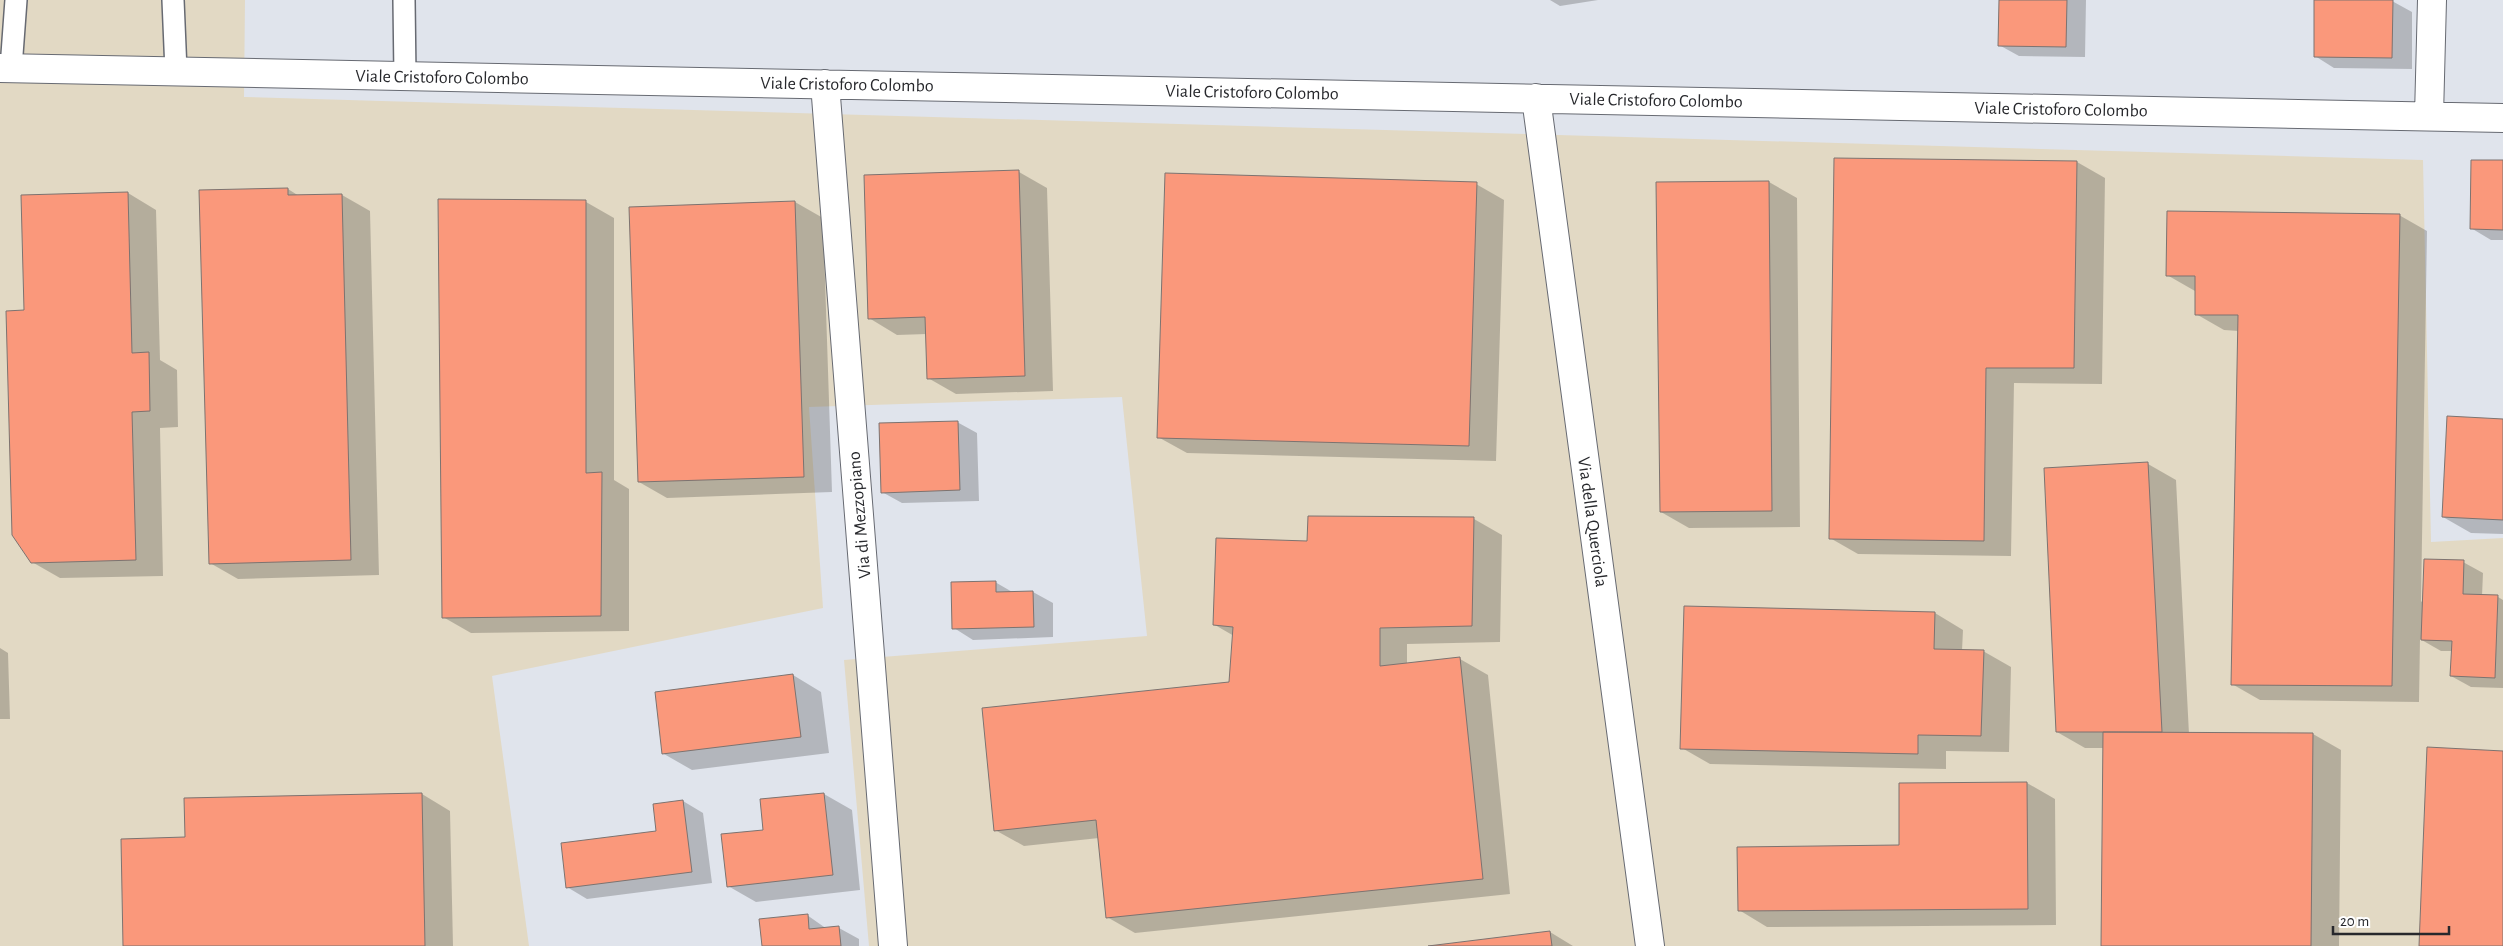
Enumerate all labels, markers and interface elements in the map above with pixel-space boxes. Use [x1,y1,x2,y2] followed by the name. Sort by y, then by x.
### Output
[355,67,529,89] street label: Viale Cristoforo Colombo
[760,74,934,96] street label: Viale Cristoforo Colombo
[1165,82,1339,104] street label: Viale Cristoforo Colombo
[1569,90,1743,112] street label: Viale Cristoforo Colombo
[1974,99,2148,121] street label: Viale Cristoforo Colombo
[845,450,875,579] street label: Via di Mezzopiano
[1574,456,1610,588] street label: Via della Querciola
[2333,904,2449,936] scale bar
[2340,914,2369,929] text: 20 m

